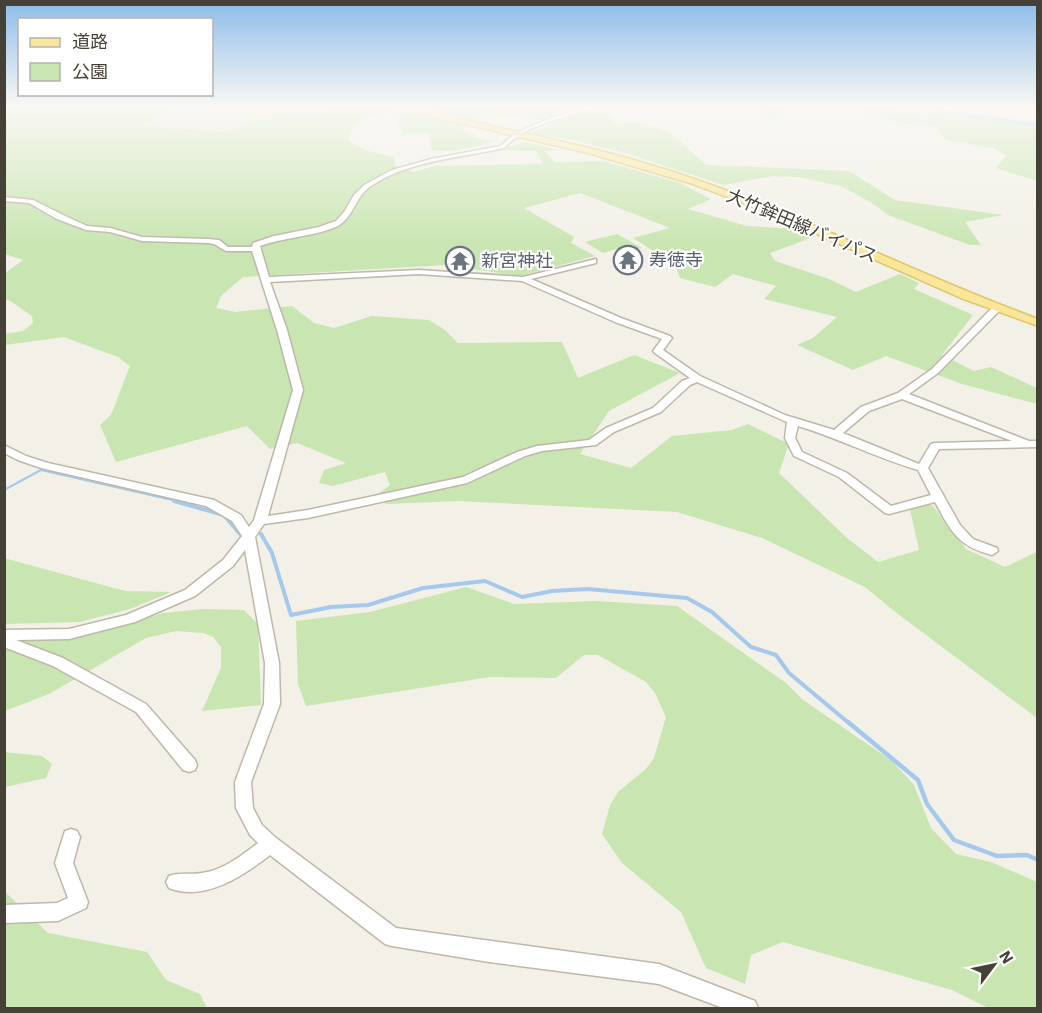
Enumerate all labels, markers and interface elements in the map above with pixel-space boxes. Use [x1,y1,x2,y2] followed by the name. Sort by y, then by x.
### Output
[18,18,213,96] legend
[72,30,108,53] text: 道路
[72,60,108,83] text: 公園
[723,183,881,268] street label: 大竹鉾田線バイパス
[612,244,644,276] temple icon: 寿徳寺
[444,245,476,277] temple icon: 新宮神社
[649,248,703,271] place label: 寿徳寺
[481,249,553,272] place label: 新宮神社
[964,935,1024,995] north arrow
[995,947,1018,967] text: N

